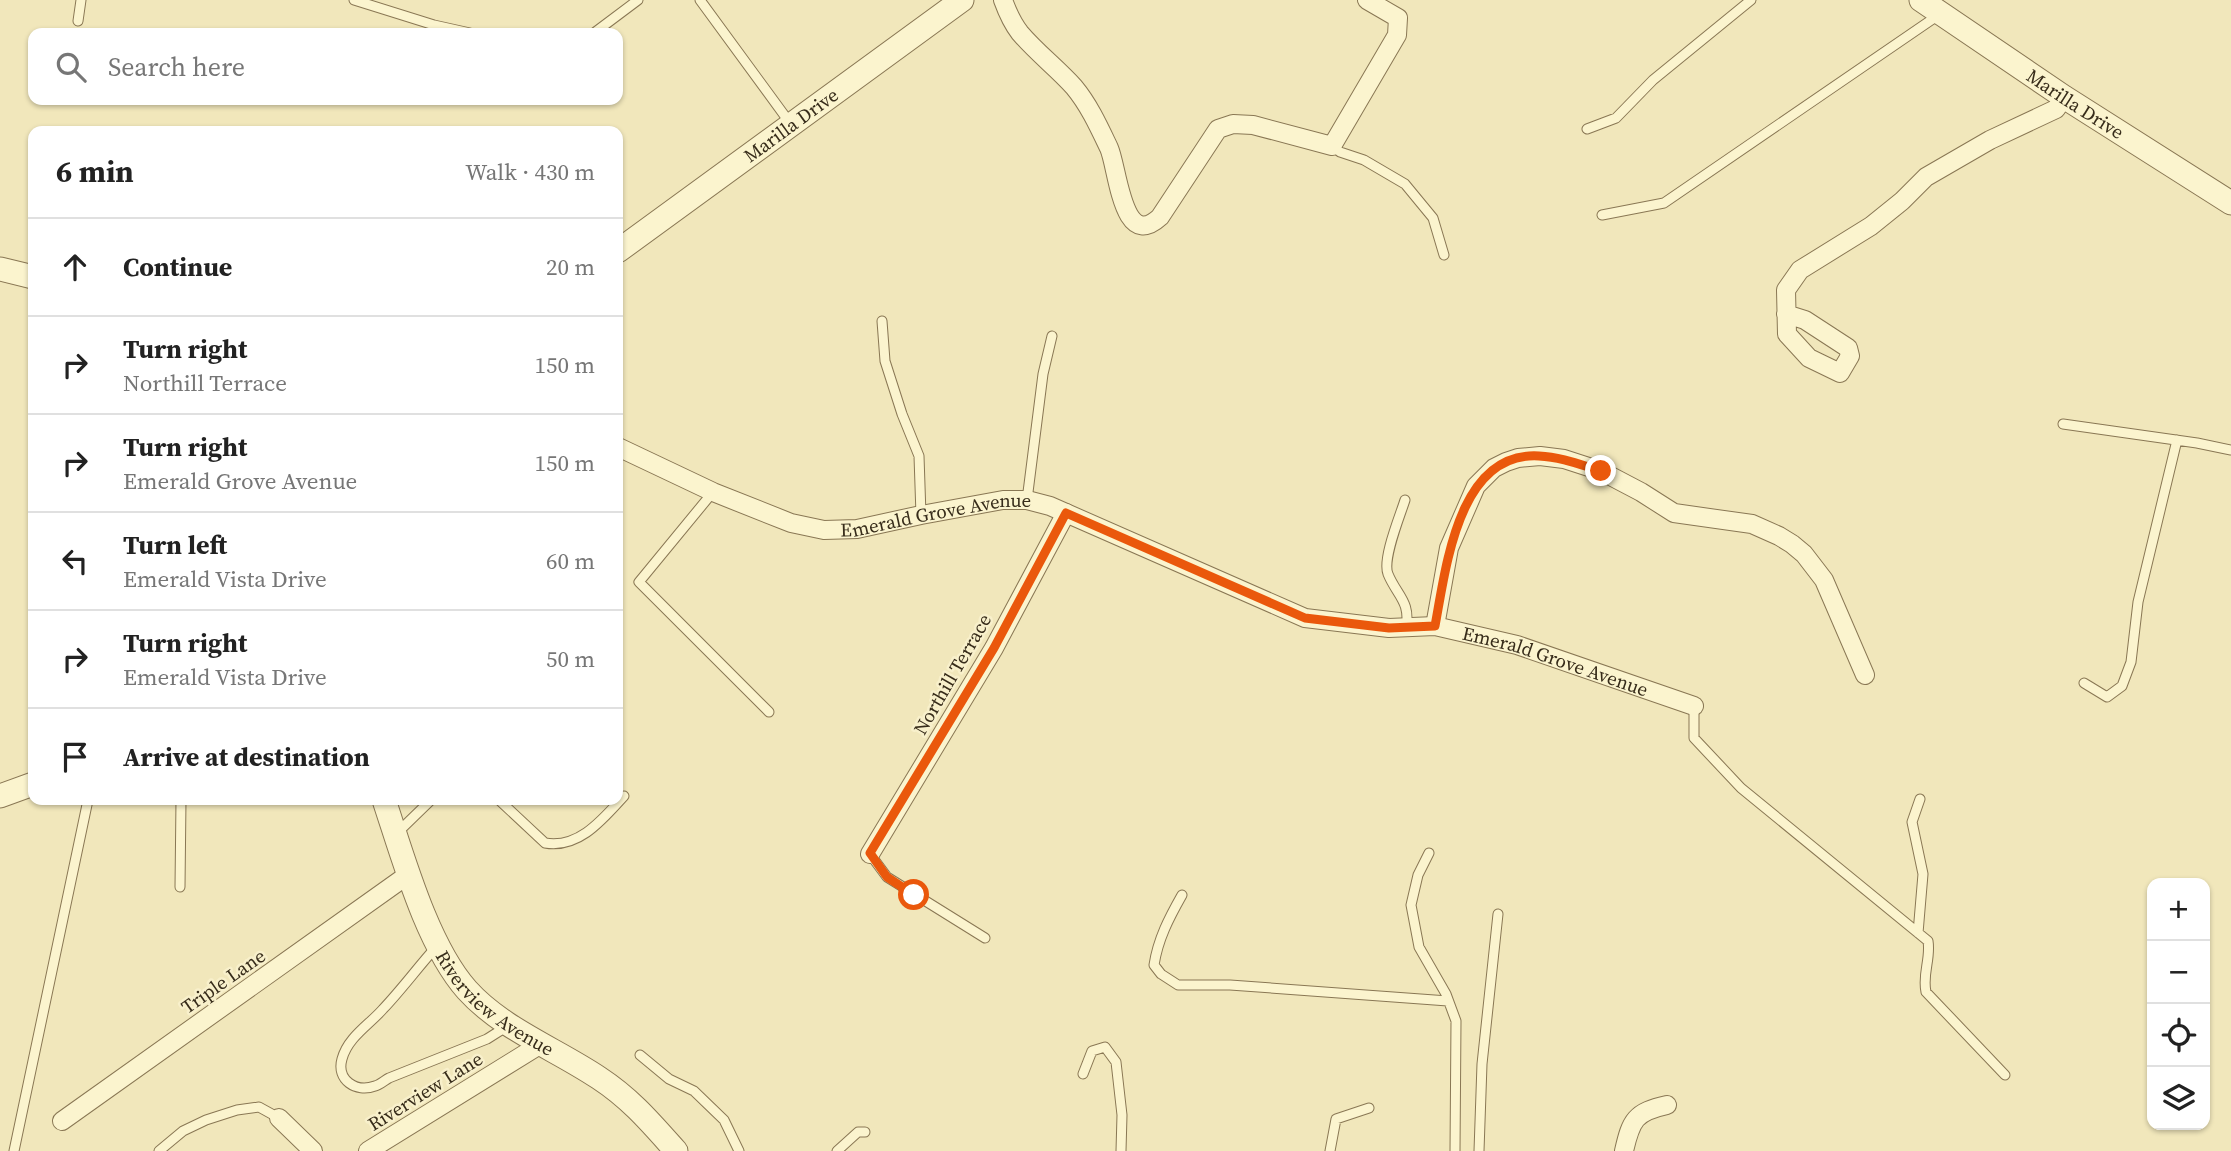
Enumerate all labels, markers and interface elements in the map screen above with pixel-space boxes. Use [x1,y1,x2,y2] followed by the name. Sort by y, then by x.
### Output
[28,28,623,105] search box
[52,48,90,86] icon: search
[108,49,245,85] text: Search here
[2022,62,2129,145] street label: Marilla Drive
[738,82,843,168] street label: Marilla Drive
[56,151,134,192] text: 6 min
[465,156,595,188] text: Walk · 430 m
[56,248,94,286] icon: ahead
[123,249,232,285] text: Continue
[546,251,595,283] text: 20 m
[123,331,247,367] text: Turn right
[56,346,94,384] icon: right
[534,349,595,381] text: 150 m
[123,367,287,399] text: Northill Terrace
[123,429,247,465] text: Turn right
[56,444,94,482] icon: right
[534,447,595,479] text: 150 m
[1585,455,1616,486] route end
[123,465,357,497] text: Emerald Grove Avenue
[840,487,1031,543] street label: Emerald Grove Avenue
[123,527,227,563] text: Turn left
[56,542,94,580] icon: left
[546,545,595,577] text: 60 m
[123,563,327,595] text: Emerald Vista Drive
[907,609,997,739] street label: Northill Terrace
[1460,620,1652,702] street label: Emerald Grove Avenue
[123,625,247,661] text: Turn right
[56,640,94,678] icon: right
[546,643,595,675] text: 50 m
[123,661,327,693] text: Emerald Vista Drive
[56,738,94,776] icon: arrive
[123,739,370,775] text: Arrive at destination
[2147,878,2210,1130] map controls
[2147,878,2210,941] button: +
[898,879,929,910] route start
[2147,941,2210,1004] button: −
[176,942,270,1020] street label: Triple Lane
[430,946,559,1062] street label: Riverview Avenue
[2147,1004,2210,1067] button: locate
[363,1045,487,1137] street label: Riverview Lane
[2147,1067,2210,1130] button: layers

